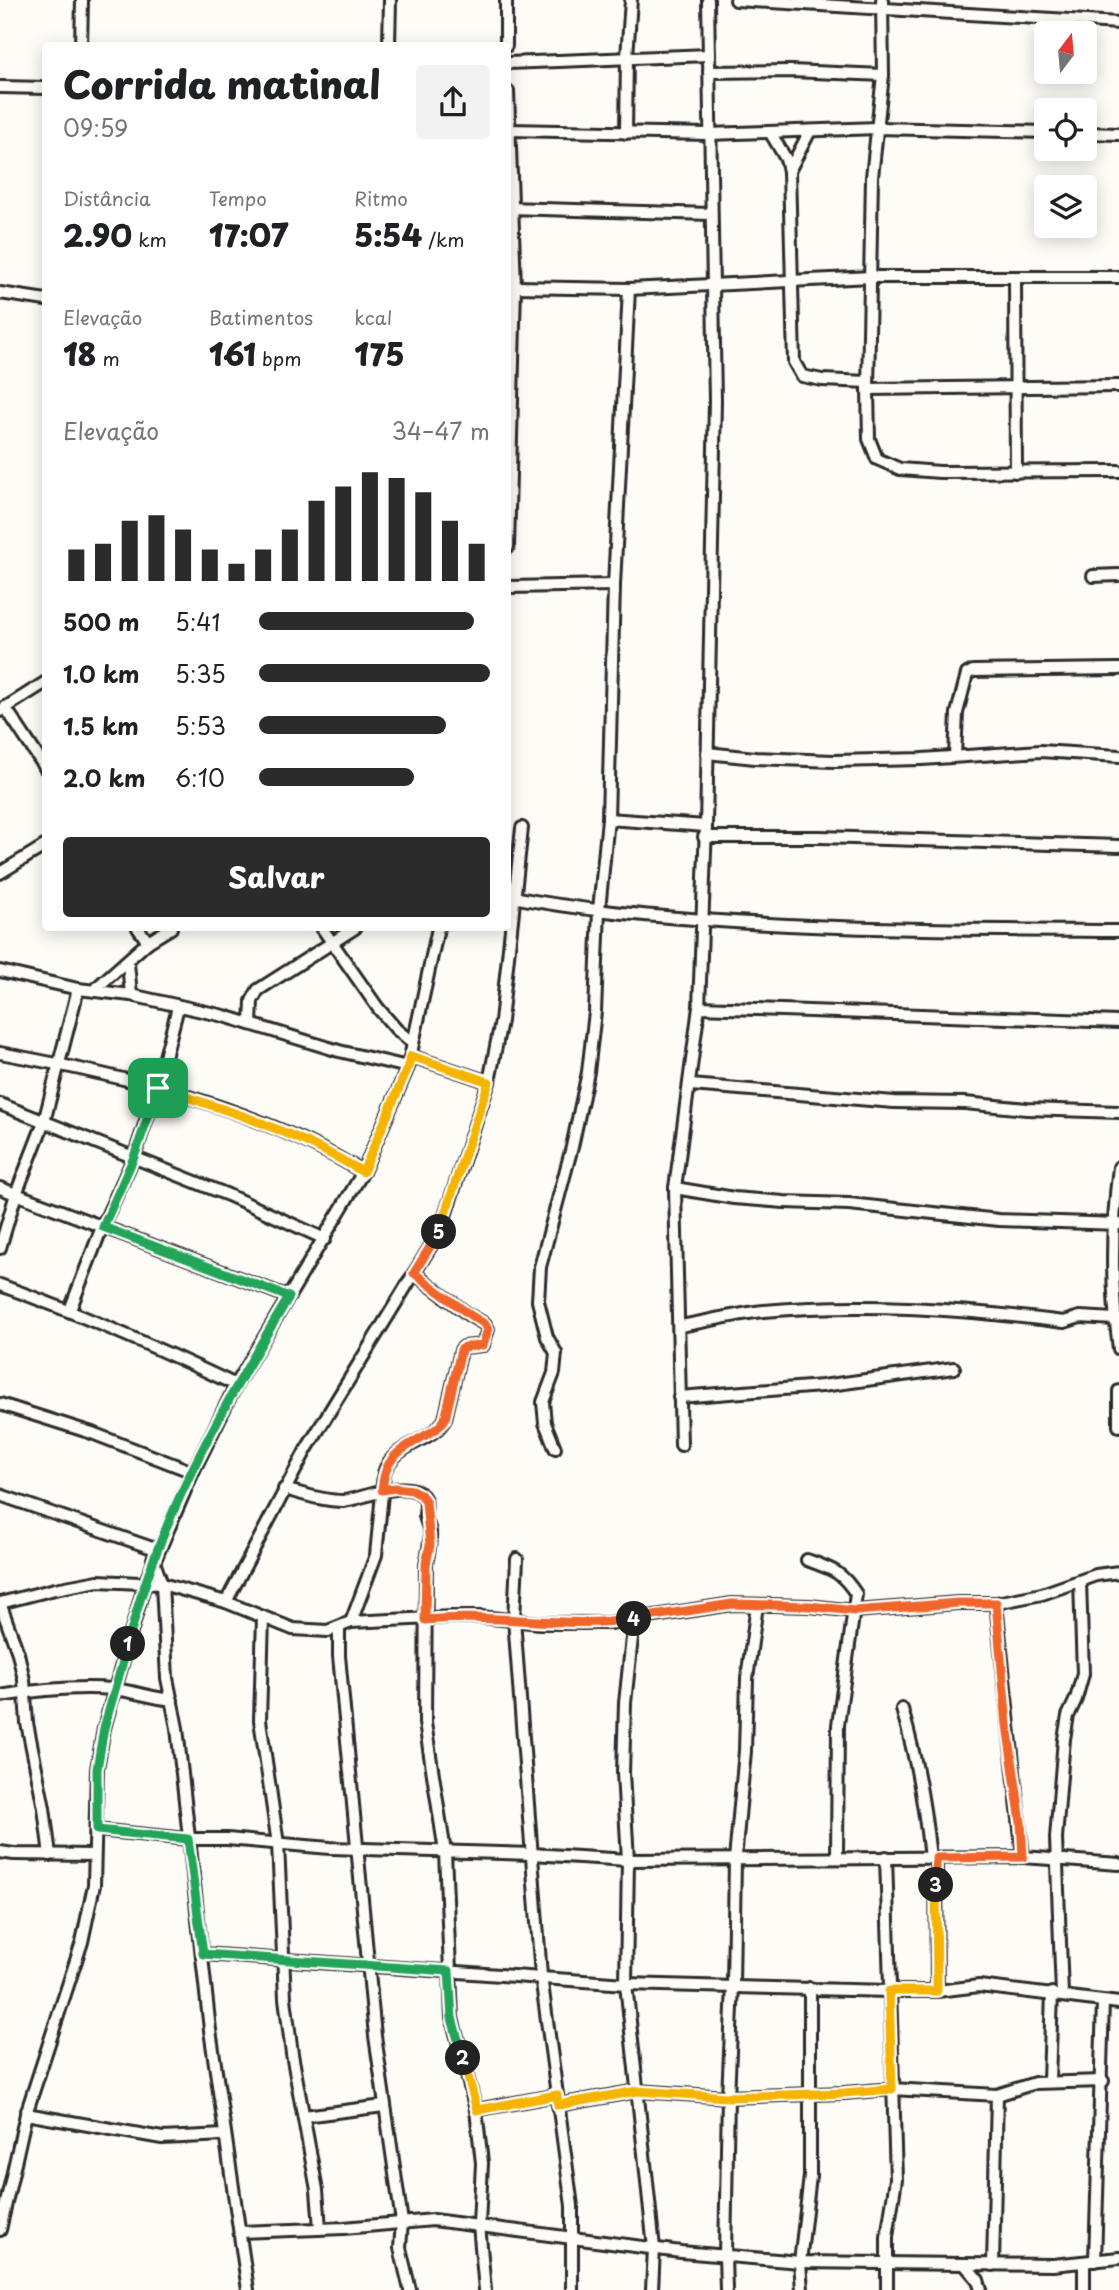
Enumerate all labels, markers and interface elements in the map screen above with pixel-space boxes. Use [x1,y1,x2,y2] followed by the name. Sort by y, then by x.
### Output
[1034,21,1097,84] north arrow
[1034,21,1097,238] map controls
[63,55,380,112] text: Corrida matinal
[416,65,490,139] button: share
[1034,98,1097,161] button: locate
[63,110,129,145] text: 09:59
[1034,175,1097,238] button: layers
[63,184,151,212] text: Distância
[209,184,267,212] text: Tempo
[354,184,408,212] text: Ritmo
[63,212,132,257] text: 2.90
[209,212,288,257] text: 17:07
[354,212,422,257] text: 5:54
[132,225,167,253] text: km
[422,225,465,253] text: /km
[63,303,142,331] text: Elevação
[209,303,313,331] text: Batimentos
[354,303,392,331] text: kcal
[63,331,96,376] text: 18
[209,331,256,376] text: 161
[354,331,405,376] text: 175
[96,344,120,372] text: m
[256,344,302,372] text: bpm
[63,413,159,448] text: Elevação
[392,413,490,448] text: 34–47 m
[63,604,140,639] text: 500 m
[175,604,221,639] text: 5:41
[63,656,140,691] text: 1.0 km
[175,656,226,691] text: 5:35
[63,708,139,743] text: 1.5 km
[175,708,226,743] text: 5:53
[63,760,145,795] text: 2.0 km
[175,760,225,795] text: 6:10
[63,837,490,917] button: Salvar
[128,1058,188,1118] pin
[139,1069,177,1107] icon: arrive
[422,1214,457,1250] pin: 5
[432,1217,445,1245] text: 5
[616,1602,652,1636] pin: 4
[627,1604,640,1632] text: 4
[110,1626,146,1662] pin: 1
[123,1629,132,1657] text: 1
[918,1868,954,1902] pin: 3
[929,1870,942,1898] text: 3
[446,2040,480,2076] pin: 2
[456,2043,469,2071] text: 2

